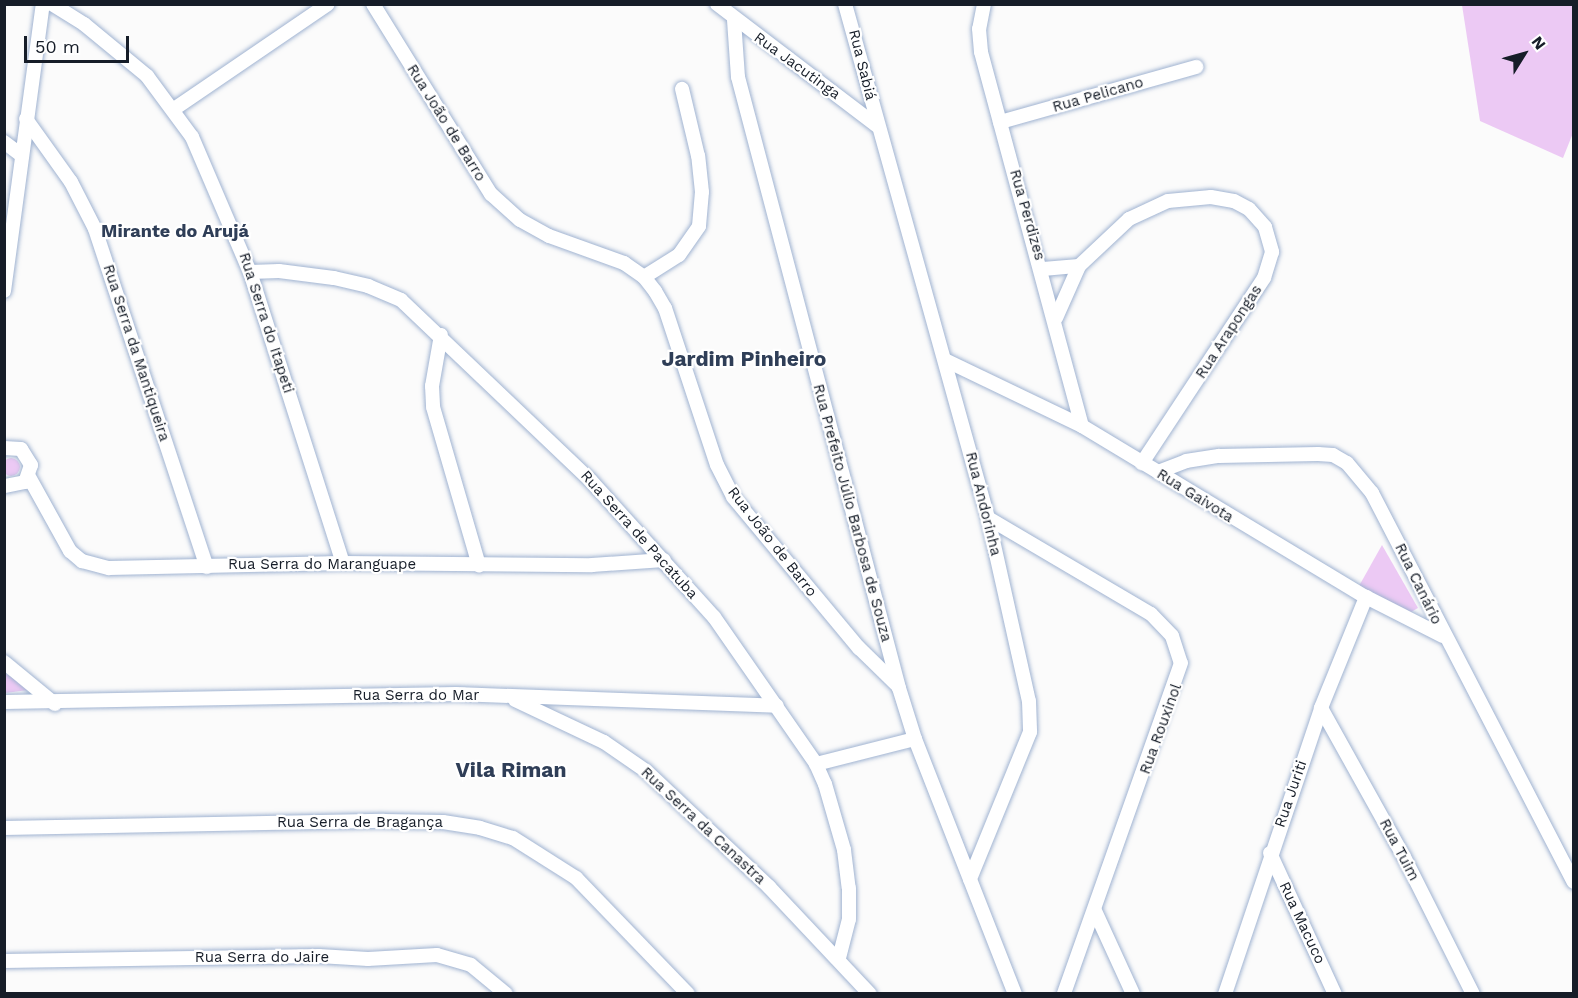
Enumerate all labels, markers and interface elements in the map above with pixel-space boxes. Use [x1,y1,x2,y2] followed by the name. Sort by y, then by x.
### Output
[27,24,132,62] scale bar
[1494,24,1554,84] north arrow
[750,28,844,104] street label: Rua Jacutinga
[844,28,880,102] street label: Rua Sabiá
[1528,32,1550,53] text: N
[35,36,80,57] text: 50 m
[403,61,489,185] street label: Rua João de Barro
[1050,73,1146,117] street label: Rua Pelicano
[1005,167,1049,263] street label: Rua Perdizes
[101,220,249,242] district label: Mirante do Arujá
[235,250,297,396] street label: Rua Serra do Itapeti
[99,262,173,444] street label: Rua Serra da Mantiqueira
[1192,281,1266,383] street label: Rua Arapongas
[662,346,826,372] district label: Jardim Pinheiro
[809,382,895,644] street label: Rua Prefeito Júlio Barbosa de Souza
[961,450,1005,558] street label: Rua Andorinha
[1153,465,1237,527] street label: Rua Gaivota
[576,467,702,603] street label: Rua Serra de Pacatuba
[723,483,821,601] street label: Rua João de Barro
[1391,540,1445,628] street label: Rua Canário
[228,556,416,574] street label: Rua Serra do Maranguape
[1136,681,1186,777] street label: Rua Rouxinol
[352,687,480,705] street label: Rua Serra do Mar
[455,757,567,783] district label: Vila Riman
[1271,758,1311,830] street label: Rua Juriti
[637,763,769,889] street label: Rua Serra da Canastra
[277,814,443,832] street label: Rua Serra de Bragança
[1375,816,1423,884] street label: Rua Tuim
[1275,879,1329,967] street label: Rua Macuco
[194,949,330,967] street label: Rua Serra do Jaire

